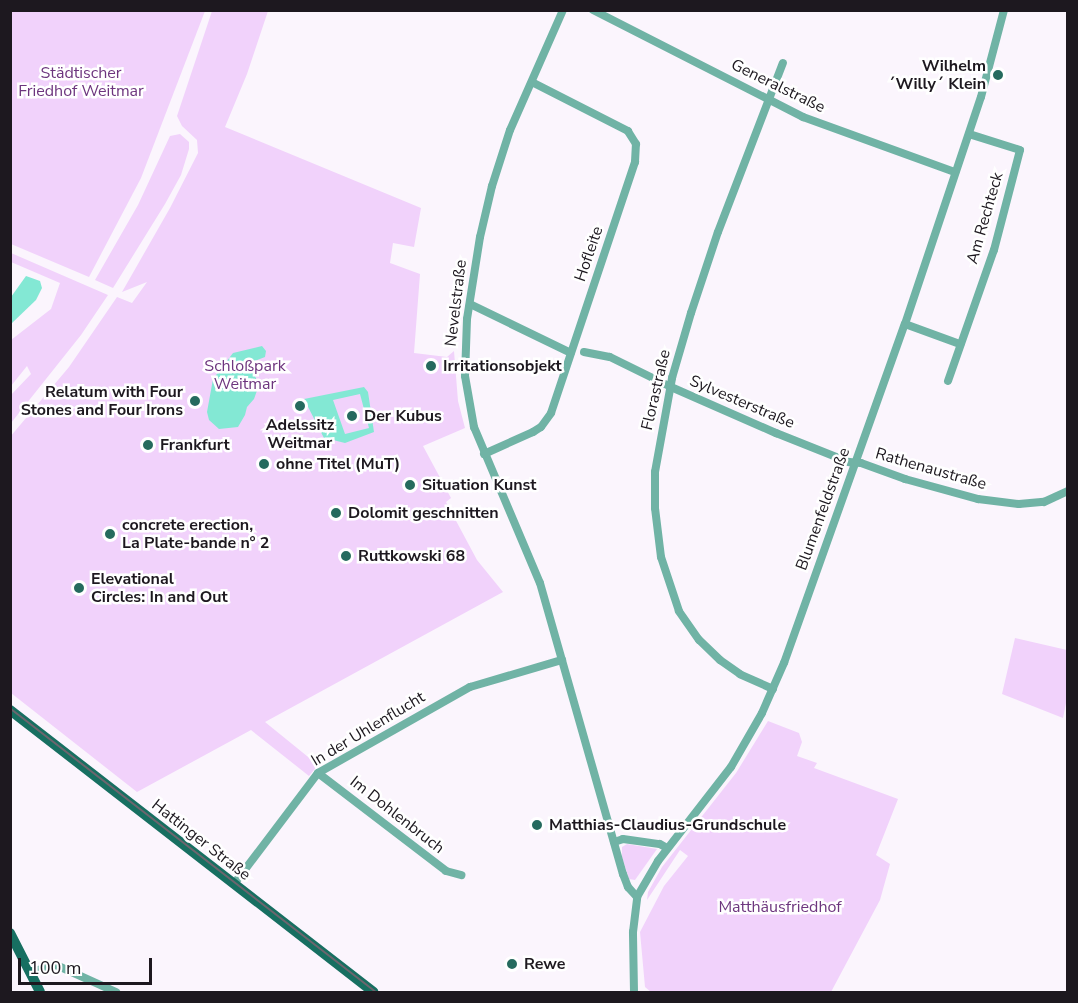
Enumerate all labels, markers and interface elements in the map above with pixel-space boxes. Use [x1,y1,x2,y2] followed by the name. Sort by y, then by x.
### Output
[728,55,828,117] street label: Generalstraße
[888,56,986,94] place label: Wilhelm ´Willy´ Klein
[18,63,144,101] park label: Städtischer Friedhof Weitmar
[991,68,1005,82] marker: Wilhelm ´Willy´ Klein
[963,170,1007,266] street label: Am Rechteck
[571,224,607,284] street label: Hofleite
[441,259,471,347] street label: Nevelstraße
[637,348,675,432] street label: Florastraße
[204,356,286,394] park label: Schloßpark Weitmar
[443,356,562,376] place label: Irritationsobjekt
[424,359,438,373] marker: Irritationsobjekt
[687,371,797,433] street label: Sylvesterstraße
[21,382,183,420] place label: Relatum with Four Stones and Four Irons
[188,394,202,408] marker: Relatum with Four Stones and Four Irons
[293,399,307,413] marker: Adelssitz Weitmar
[364,406,442,426] place label: Der Kubus
[345,409,359,423] marker: Der Kubus
[266,415,334,453] place label: Adelssitz Weitmar
[160,435,230,455] place label: Frankfurt
[141,438,155,452] marker: Frankfurt
[873,444,989,494] street label: Rathenaustraße
[792,445,854,573] street label: Blumenfeldstraße
[276,454,400,474] place label: ohne Titel (MuT)
[257,457,271,471] marker: ohne Titel (MuT)
[422,475,536,495] place label: Situation Kunst
[403,478,417,492] marker: Situation Kunst
[348,503,499,523] place label: Dolomit geschnitten
[329,506,343,520] marker: Dolomit geschnitten
[122,515,269,553] place label: concrete erection, La Plate-bande n° 2
[103,527,117,541] marker: concrete erection, La Plate-bande n° 2
[358,546,465,566] place label: Ruttkowski 68
[339,549,353,563] marker: Ruttkowski 68
[91,569,228,607] place label: Elevational Circles: In and Out
[72,581,86,595] marker: Elevational Circles: In and Out
[308,688,428,770] street label: In der Uhlenflucht
[346,772,448,858] street label: Im Dohlenbruch
[148,795,254,885] street label: Hattinger Straße
[549,815,786,835] place label: Matthias-Claudius-Grundschule
[530,818,544,832] marker: Matthias-Claudius-Grundschule
[718,897,842,917] park label: Matthäusfriedhof
[21,946,154,984] scale bar
[524,954,565,974] place label: Rewe
[29,956,81,980] text: 100 m
[505,957,519,971] marker: Rewe

